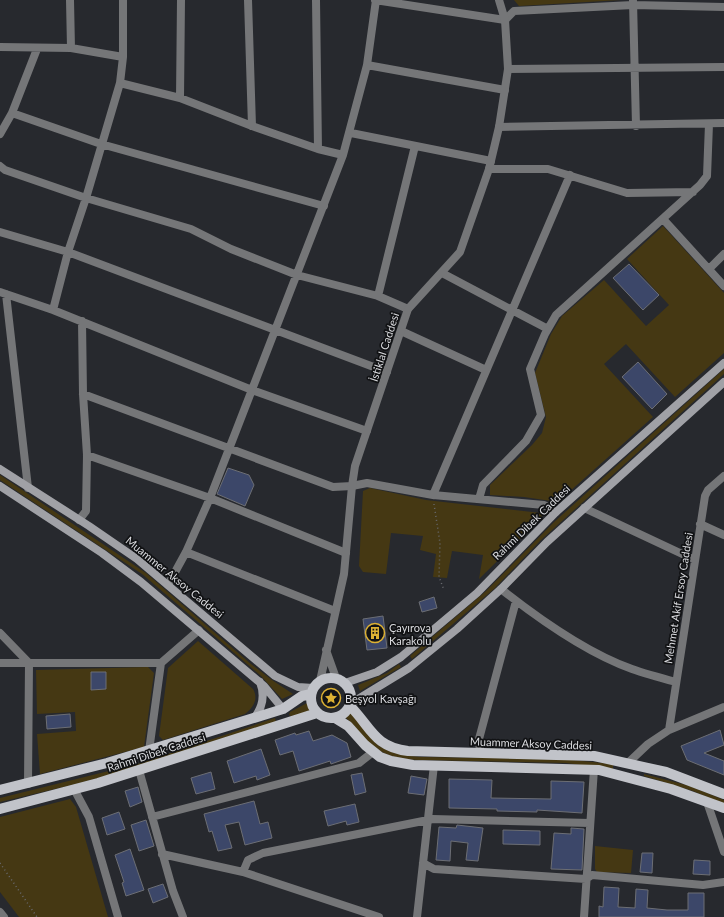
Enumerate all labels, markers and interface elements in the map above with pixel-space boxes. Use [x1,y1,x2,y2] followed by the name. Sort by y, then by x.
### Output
[367,310,401,383] street label: İstiklal Caddesi
[490,481,573,562] street label: Rahmi Dibek Caddesi
[661,531,695,665] street label: Mehmet Akif Ersoy Caddesi
[123,533,227,621] street label: Muammer Aksoy Caddesi
[389,621,431,647] place label: Çayırova Karakolu
[364,622,386,644] building icon: Çayırova Karakolu
[320,687,342,709] place icon: Beşyol Kavşağı
[345,692,416,705] place label: Beşyol Kavşağı
[105,730,207,774] street label: Rahmi Dibek Caddesi
[470,734,593,752] street label: Muammer Aksoy Caddesi

